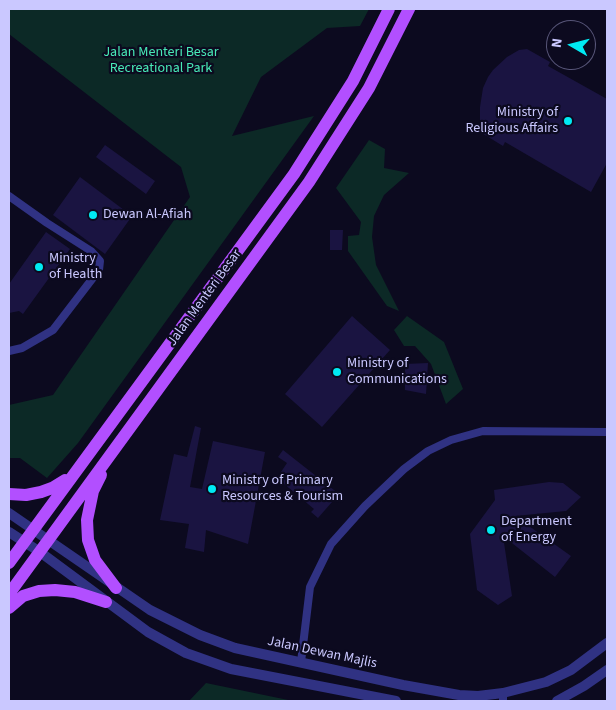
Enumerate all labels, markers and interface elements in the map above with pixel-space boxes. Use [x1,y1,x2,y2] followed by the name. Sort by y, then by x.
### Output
[546,20,596,70] north arrow
[547,37,568,49] text: N
[103,45,219,78] park label: Jalan Menteri Besar Recreational Park
[465,105,558,138] place label: Ministry of Religious Affairs
[562,115,574,127] marker: Ministry of Religious Affairs
[103,207,191,223] place label: Dewan Al-Afiah
[87,209,99,221] marker: Dewan Al-Afiah
[164,246,246,350] street label: Jalan Menteri Besar
[49,251,102,284] place label: Ministry of Health
[33,261,45,273] marker: Ministry of Health
[347,356,447,388] place label: Ministry of Communications
[331,366,343,378] marker: Ministry of Communications
[222,473,343,506] place label: Ministry of Primary Resources & Tourism
[206,483,218,495] marker: Ministry of Primary Resources & Tourism
[501,514,572,546] place label: Department of Energy
[485,524,497,536] marker: Department of Energy
[266,633,378,673] street label: Jalan Dewan Majlis

